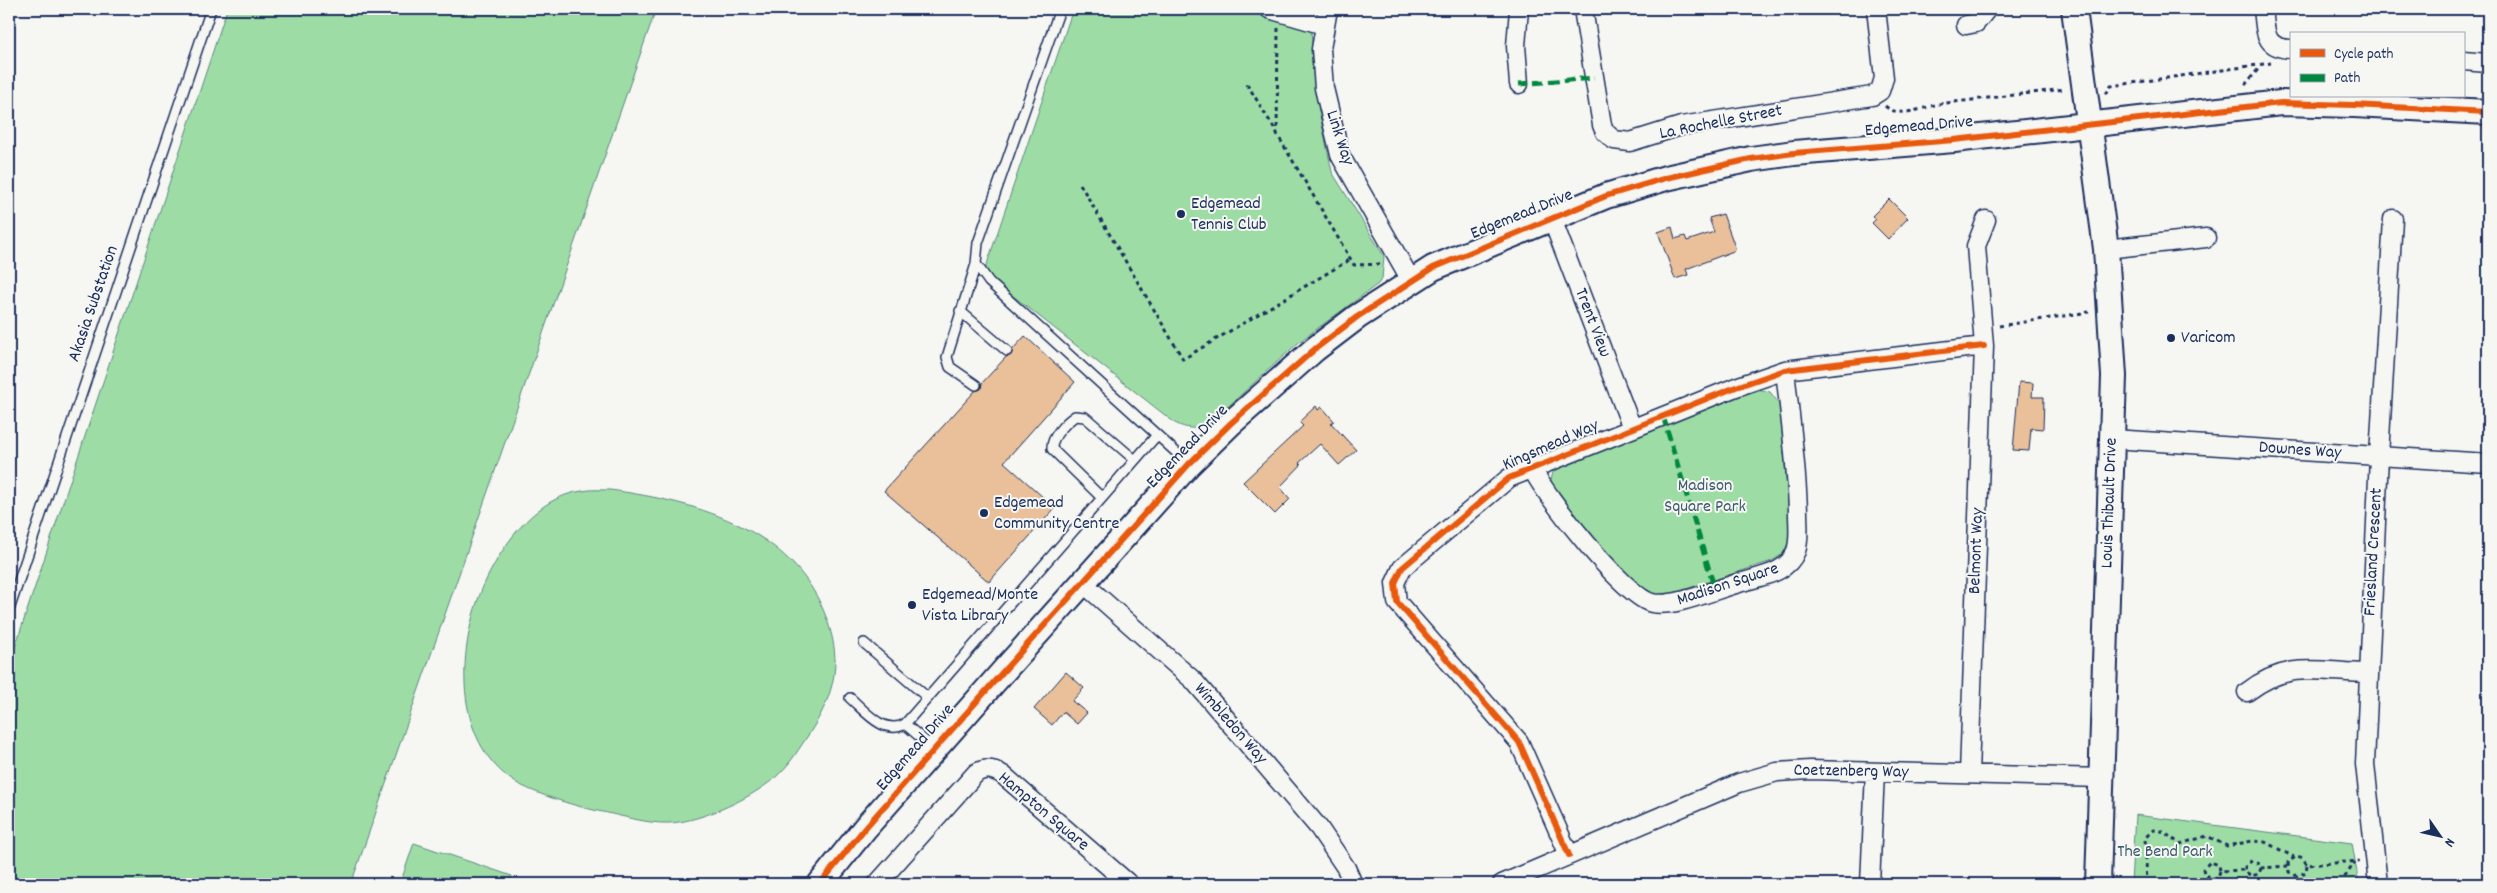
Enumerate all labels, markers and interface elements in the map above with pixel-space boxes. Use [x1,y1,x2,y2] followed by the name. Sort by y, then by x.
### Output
[2290,32,2464,98] legend
[2334,44,2394,66] text: Cycle path
[2334,68,2360,90] text: Path
[1658,99,1785,147] street label: La Rochelle Street
[1318,107,1360,169] street label: Link Way
[1864,110,1974,144] street label: Edgemead Drive
[1467,183,1577,247] street label: Edgemead Drive
[1191,192,1267,238] place label: Edgemead Tennis Club
[1175,208,1187,220] marker: Edgemead Tennis Club
[62,242,126,366] street label: Akasia Substation
[1567,285,1617,361] street label: Trent View
[2181,326,2236,351] place label: Varicom
[2165,332,2177,344] marker: Varicom
[1141,399,1235,495] street label: Edgemead Drive
[1499,413,1604,478] street label: Kingsmead Way
[2258,436,2343,466] street label: Downes Way
[2095,437,2125,569] street label: Louis Thibault Drive
[1664,474,1746,520] park label: Madison Square Park
[2358,487,2390,617] street label: Friesland Crescent
[994,491,1120,537] place label: Edgemead Community Centre
[978,507,990,519] marker: Edgemead Community Centre
[1963,507,1991,595] street label: Belmont Way
[1674,557,1782,613] street label: Madison Square
[922,583,1038,629] place label: Edgemead/Monte Vista Library
[906,599,918,611] marker: Edgemead/Monte Vista Library
[1187,678,1273,771] street label: Wimbledon Way
[871,699,961,797] street label: Edgemead Drive
[1793,758,1909,786] street label: Coetzenberg Way
[992,766,1094,858] street label: Hampton Square
[2414,810,2464,860] north arrow
[2439,834,2459,851] text: N
[2117,840,2213,865] park label: The Bend Park

